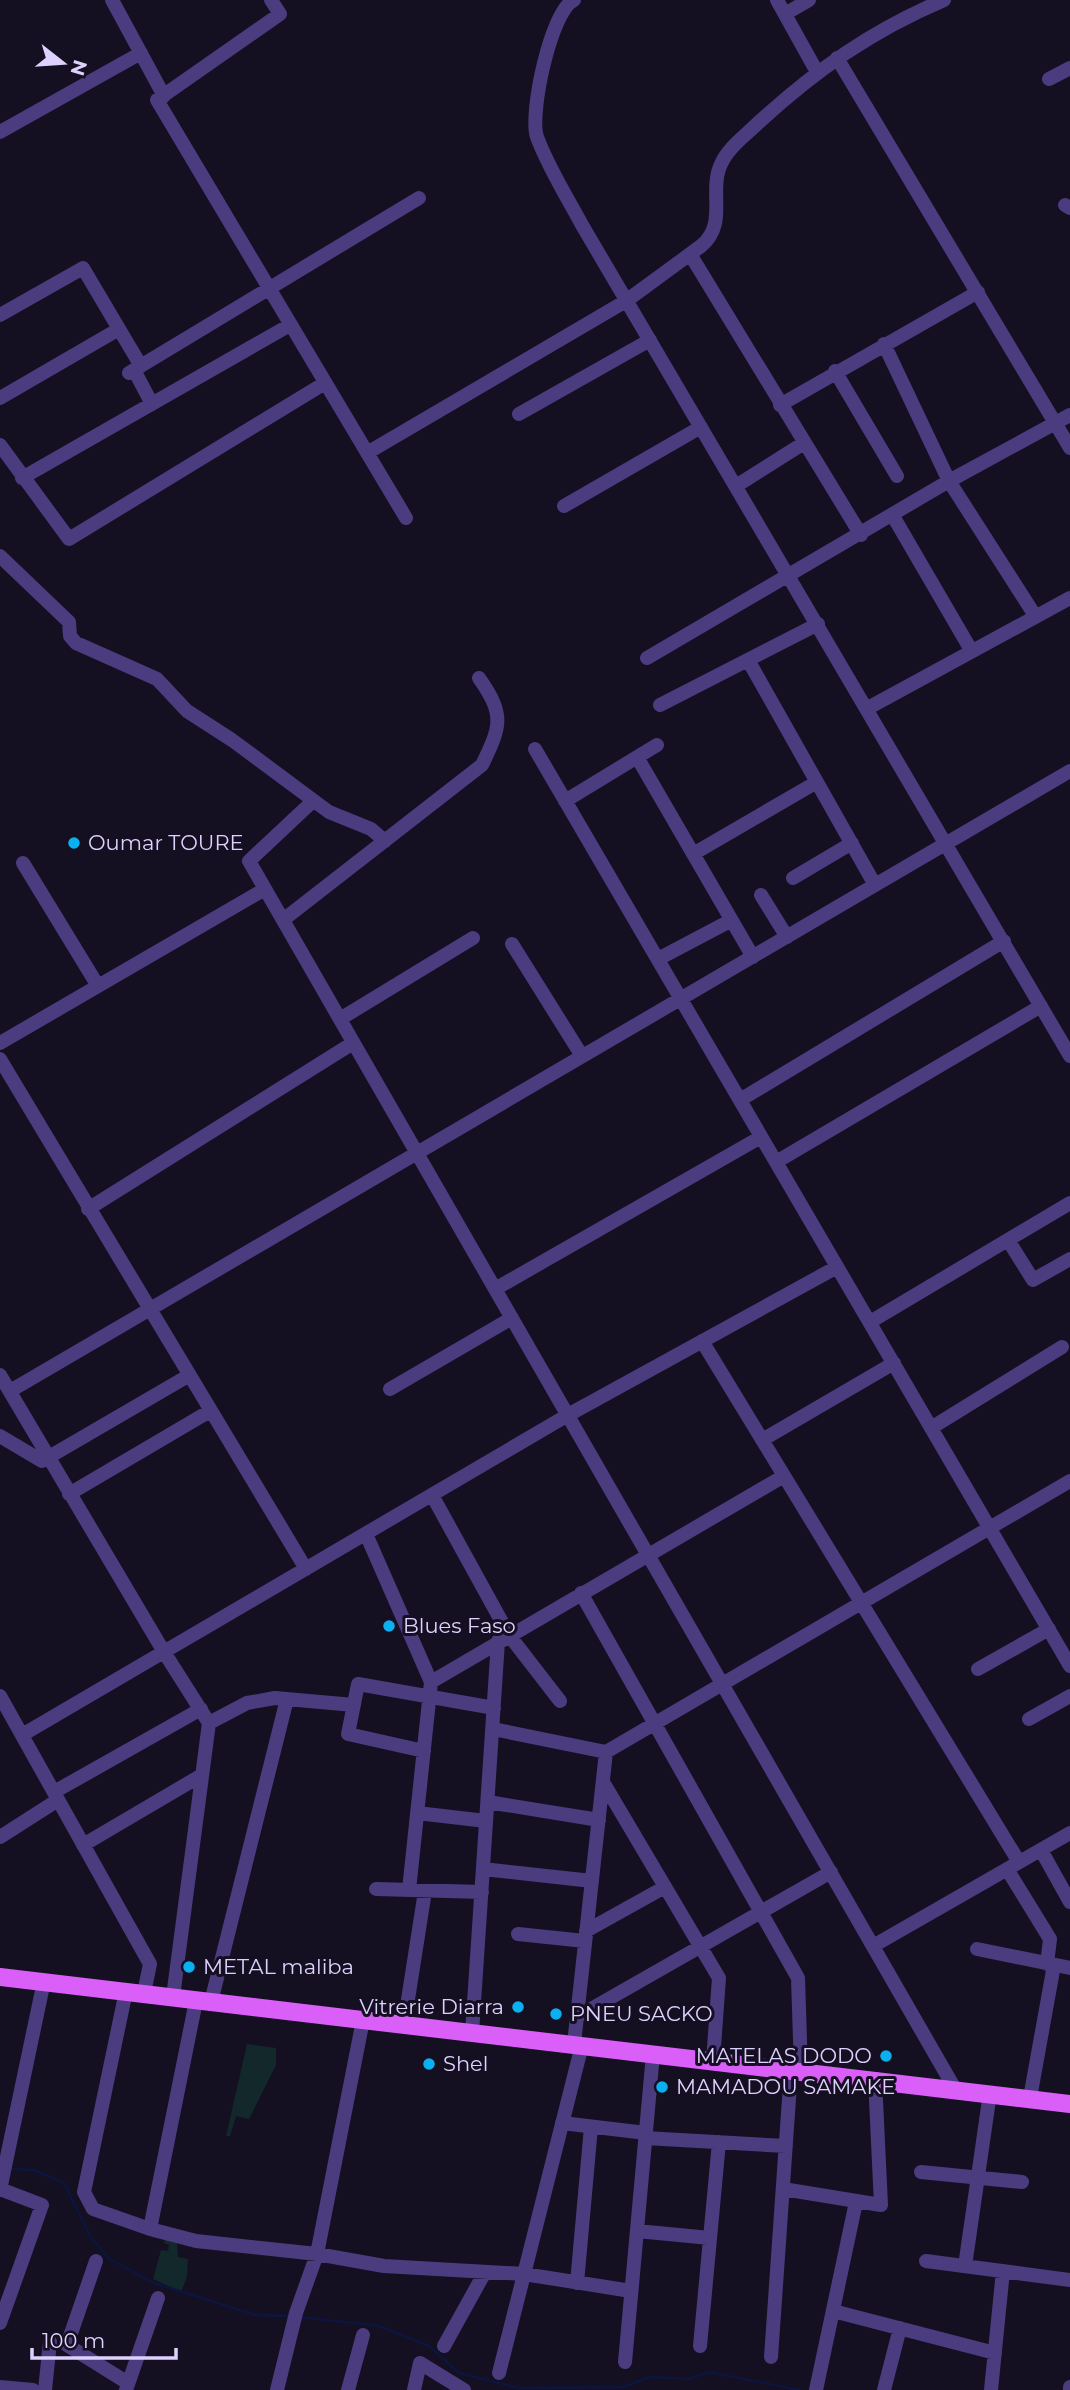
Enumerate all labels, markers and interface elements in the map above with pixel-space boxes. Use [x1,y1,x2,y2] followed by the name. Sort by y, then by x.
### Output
[28,28,98,98] north arrow
[66,57,92,79] text: N
[88,830,244,855] place label: Oumar TOURE
[66,835,82,851] marker: Oumar TOURE
[403,1613,516,1638] place label: Blues Faso
[381,1618,397,1634] marker: Blues Faso
[203,1954,354,1979] place label: METAL maliba
[181,1959,197,1975] marker: METAL maliba
[359,1994,504,2019] place label: Vitrerie Diarra
[510,1999,526,2015] marker: Vitrerie Diarra
[570,2001,713,2026] place label: PNEU SACKO
[548,2006,564,2022] marker: PNEU SACKO
[696,2043,872,2068] place label: MATELAS DODO
[878,2048,894,2064] marker: MATELAS DODO
[443,2051,488,2076] place label: Shel
[421,2056,437,2072] marker: Shel
[676,2074,895,2099] place label: MAMADOU SAMAKE
[654,2079,670,2095] marker: MAMADOU SAMAKE
[32,2316,175,2360] scale bar
[42,2328,105,2353] text: 100 m

